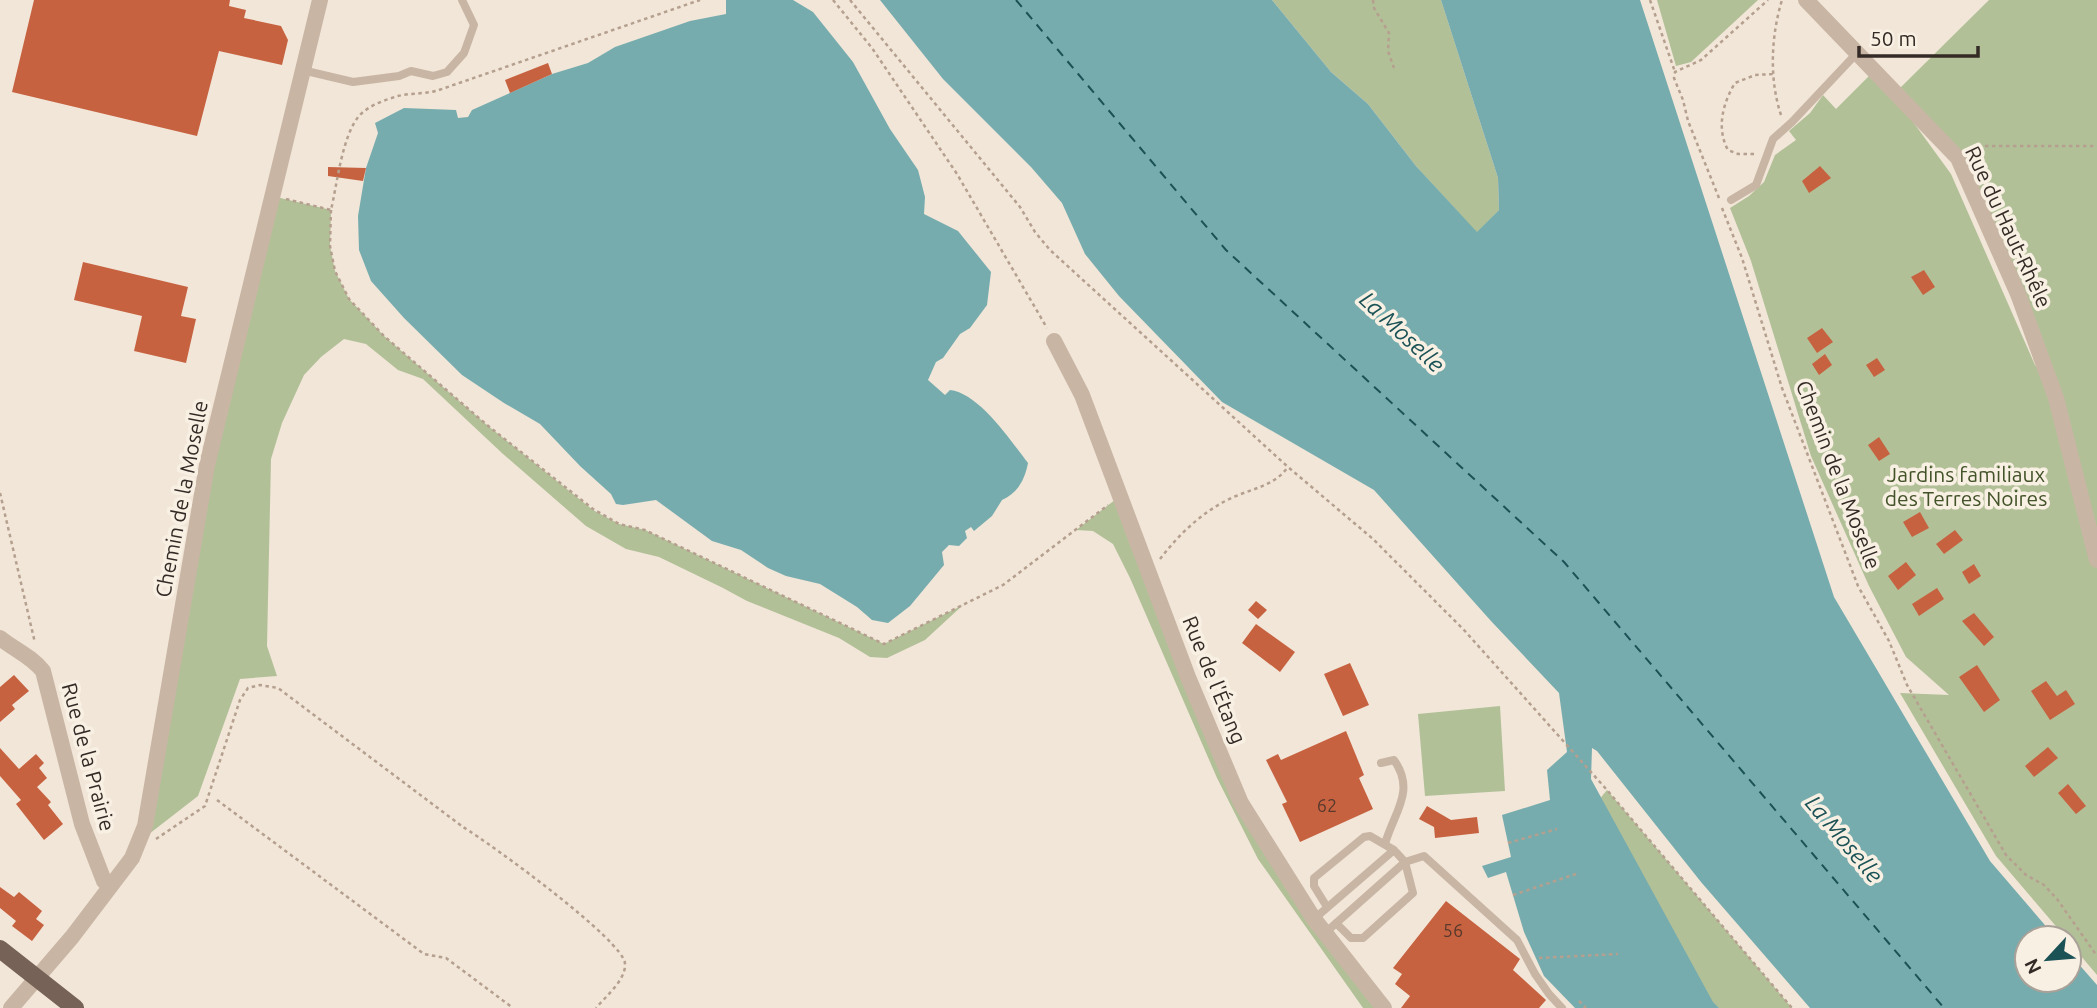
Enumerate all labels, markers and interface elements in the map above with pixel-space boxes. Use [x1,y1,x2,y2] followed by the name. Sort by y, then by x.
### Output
[1859,14,1978,58] scale bar
[1870,26,1917,50] text: 50 m
[1961,142,2057,311] street label: Rue du Haut-Rhêle
[1355,286,1450,377] water label: La Moselle
[1792,377,1886,572] street label: Chemin de la Moselle
[150,398,212,599] street label: Chemin de la Moselle
[1885,462,2047,510] park label: Jardins familiaux des Terres Noires
[1178,612,1251,747] street label: Rue de l'Étang
[58,680,120,833] street label: Rue de la Prairie
[1801,790,1888,887] water label: La Moselle
[1317,795,1337,815] house number: 62
[1443,920,1463,940] house number: 56
[2013,924,2083,994] north arrow
[2020,955,2046,978] text: N

